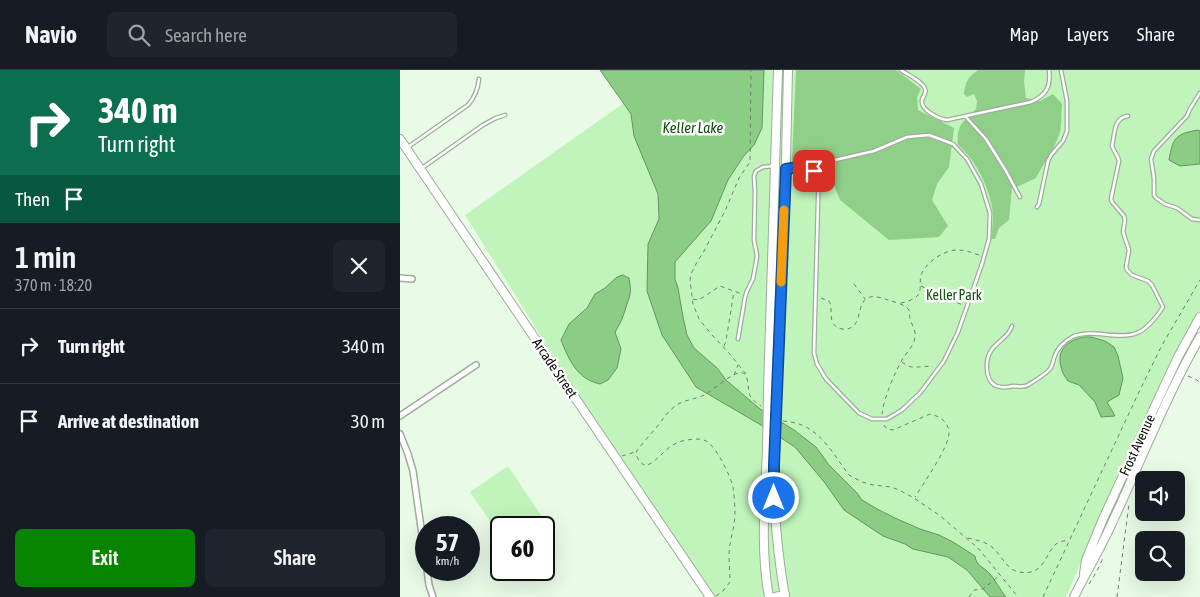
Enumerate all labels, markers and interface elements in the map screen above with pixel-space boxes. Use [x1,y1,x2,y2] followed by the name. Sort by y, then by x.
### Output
[107,12,457,57] search box
[25,21,77,48] text: Navio
[125,21,153,49] icon: search
[165,24,247,46] text: Search here
[1009,24,1038,45] text: Map
[1066,24,1109,45] text: Layers
[1137,24,1175,45] text: Share
[15,90,80,155] icon: right
[98,90,177,130] text: 340 m
[663,119,724,136] water label: Keller Lake
[98,131,175,157] text: Turn right
[793,150,835,192] pin
[800,157,828,185] icon: arrive
[60,185,88,213] icon: arrive
[15,188,50,210] text: Then
[15,240,76,274] text: 1 min
[333,240,385,292] button: close
[15,276,92,294] text: 370 m · 18:20
[926,287,982,303] park label: Keller Park
[15,332,43,360] icon: right
[58,335,125,357] text: Turn right
[342,335,385,357] text: 340 m
[529,335,581,401] street label: Arcade Street
[15,407,43,435] icon: arrive
[58,410,199,432] text: Arrive at destination
[351,410,385,432] text: 30 m
[1116,412,1158,478] street label: Frost Avenue
[747,471,799,523] position arrow
[1135,471,1185,581] map controls
[1135,471,1185,521] button: sound
[490,516,555,581] speed limit sign: 60
[436,528,459,556] text: 57
[15,529,195,587] button: Exit
[205,529,385,587] button: Share
[1135,531,1185,581] button: search
[436,554,459,568] text: km/h

